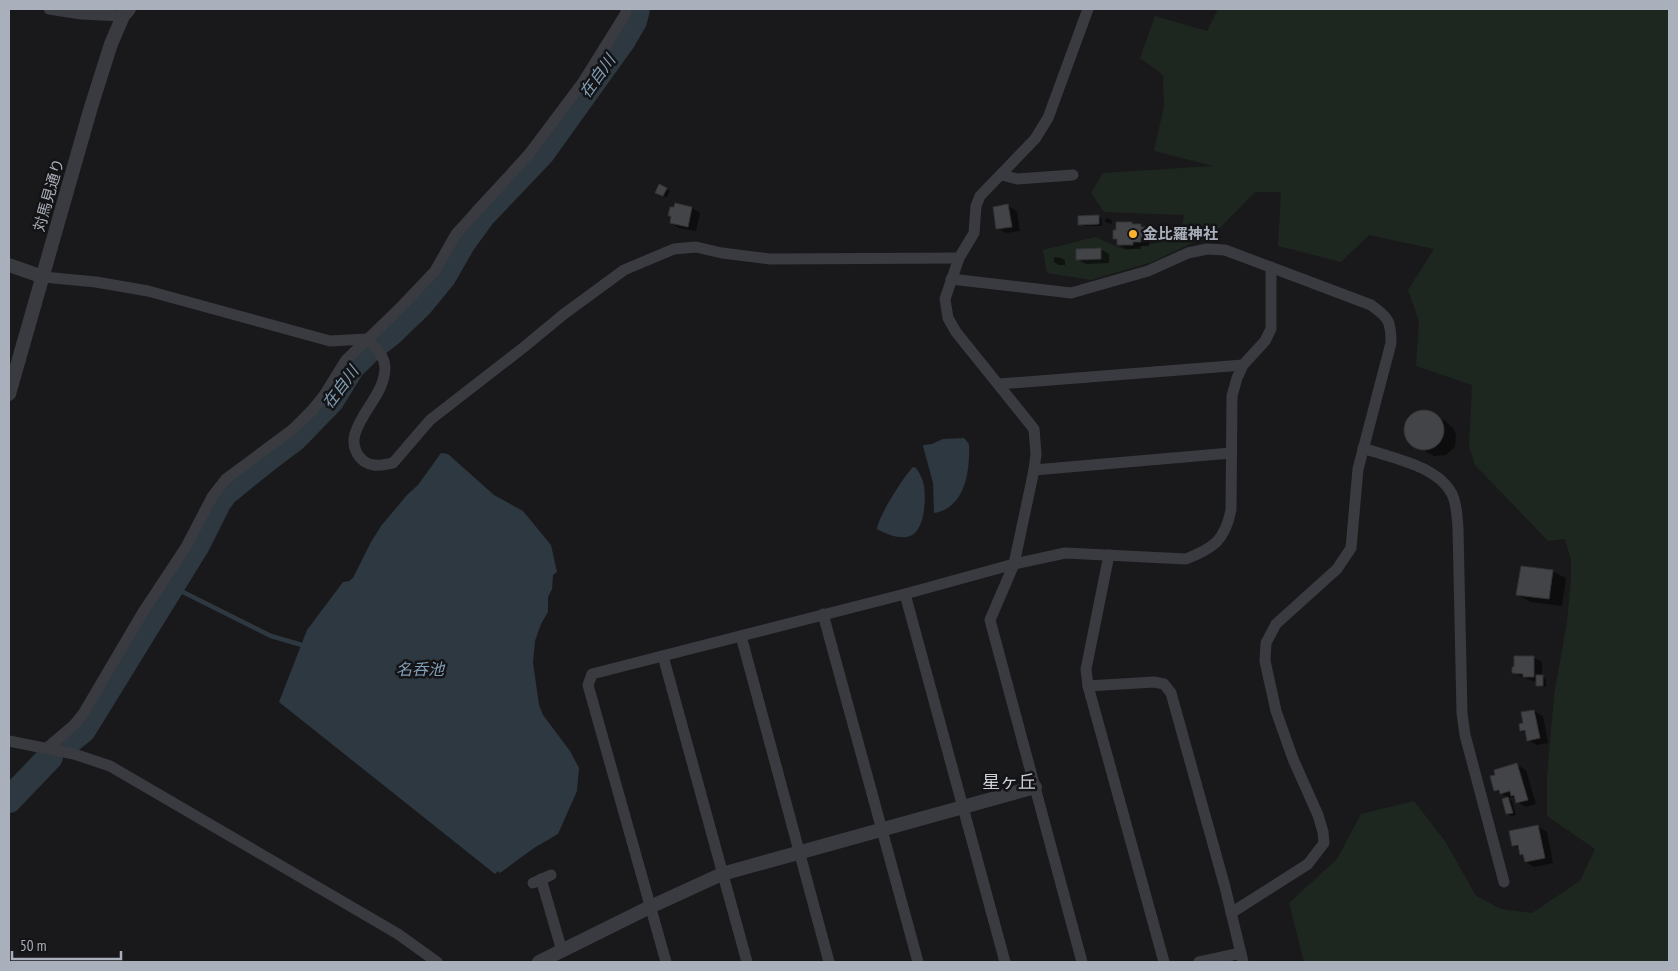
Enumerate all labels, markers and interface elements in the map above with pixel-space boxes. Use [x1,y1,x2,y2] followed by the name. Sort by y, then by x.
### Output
[575,49,620,101] water label: 在自川
[29,156,68,234] street label: 対馬見通り
[1143,224,1218,243] place label: 金比羅神社
[1127,228,1139,240] marker: 金比羅神社
[318,360,364,412] water label: 在自川
[396,659,446,679] water label: 名呑池
[982,770,1036,793] district label: 星ヶ丘
[12,928,121,960] scale bar
[20,936,46,955] text: 50 m

